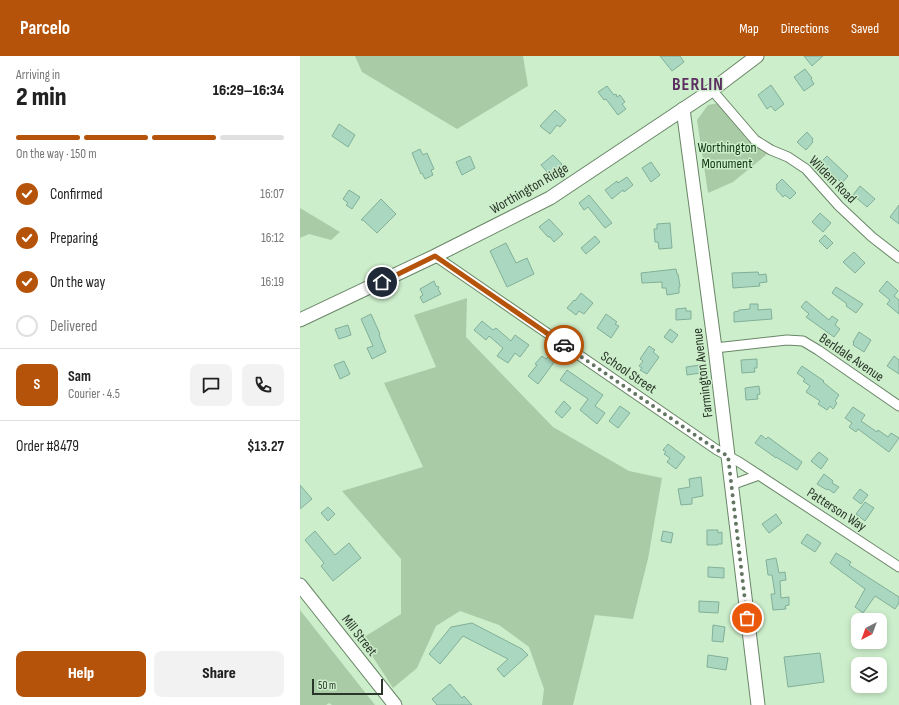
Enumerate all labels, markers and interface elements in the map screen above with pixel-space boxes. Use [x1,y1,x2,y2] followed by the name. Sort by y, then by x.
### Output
[20,17,70,40] text: Parcelo
[739,20,759,37] text: Map
[781,20,829,37] text: Directions
[851,20,879,37] text: Saved
[16,67,60,83] text: Arriving in
[672,74,724,95] district label: BERLIN
[213,81,284,100] text: 16:29–16:34
[16,82,66,113] text: 2 min
[697,139,757,172] park label: Worthington Monument
[16,146,97,162] text: On the way · 150 m
[805,152,860,207] street label: Wildem Road
[487,159,571,218] street label: Worthington Ridge
[16,183,38,205] icon: check
[50,185,103,204] text: Confirmed
[260,186,284,202] text: 16:07
[16,227,38,249] icon: check
[50,229,98,248] text: Preparing
[261,230,284,246] text: 16:12
[365,265,399,299] pin
[16,271,38,293] icon: check
[371,271,393,293] icon: home
[50,273,105,292] text: On the way
[261,274,284,290] text: 16:19
[50,317,97,336] text: Delivered
[544,325,584,365] courier
[689,327,716,419] street label: Farmington Avenue
[816,330,887,385] street label: Berldale Avenue
[553,334,575,356] icon: car
[598,348,660,397] street label: School Street
[190,364,232,406] button: chat
[242,364,284,406] button: phone
[68,367,91,386] text: Sam
[34,375,40,394] text: S
[68,386,120,402] text: Courier · 4.5
[16,437,79,456] text: Order #8479
[247,437,284,456] text: $13.27
[804,484,870,535] street label: Patterson Way
[730,601,764,635] pin
[736,607,758,629] icon: bag
[338,611,381,659] street label: Mill Street
[851,613,887,649] north arrow
[851,613,887,693] map controls
[16,651,146,697] button: Help
[154,651,284,697] button: Share
[851,657,887,693] button: layers
[312,677,383,696] scale bar
[318,679,336,692] text: 50 m

